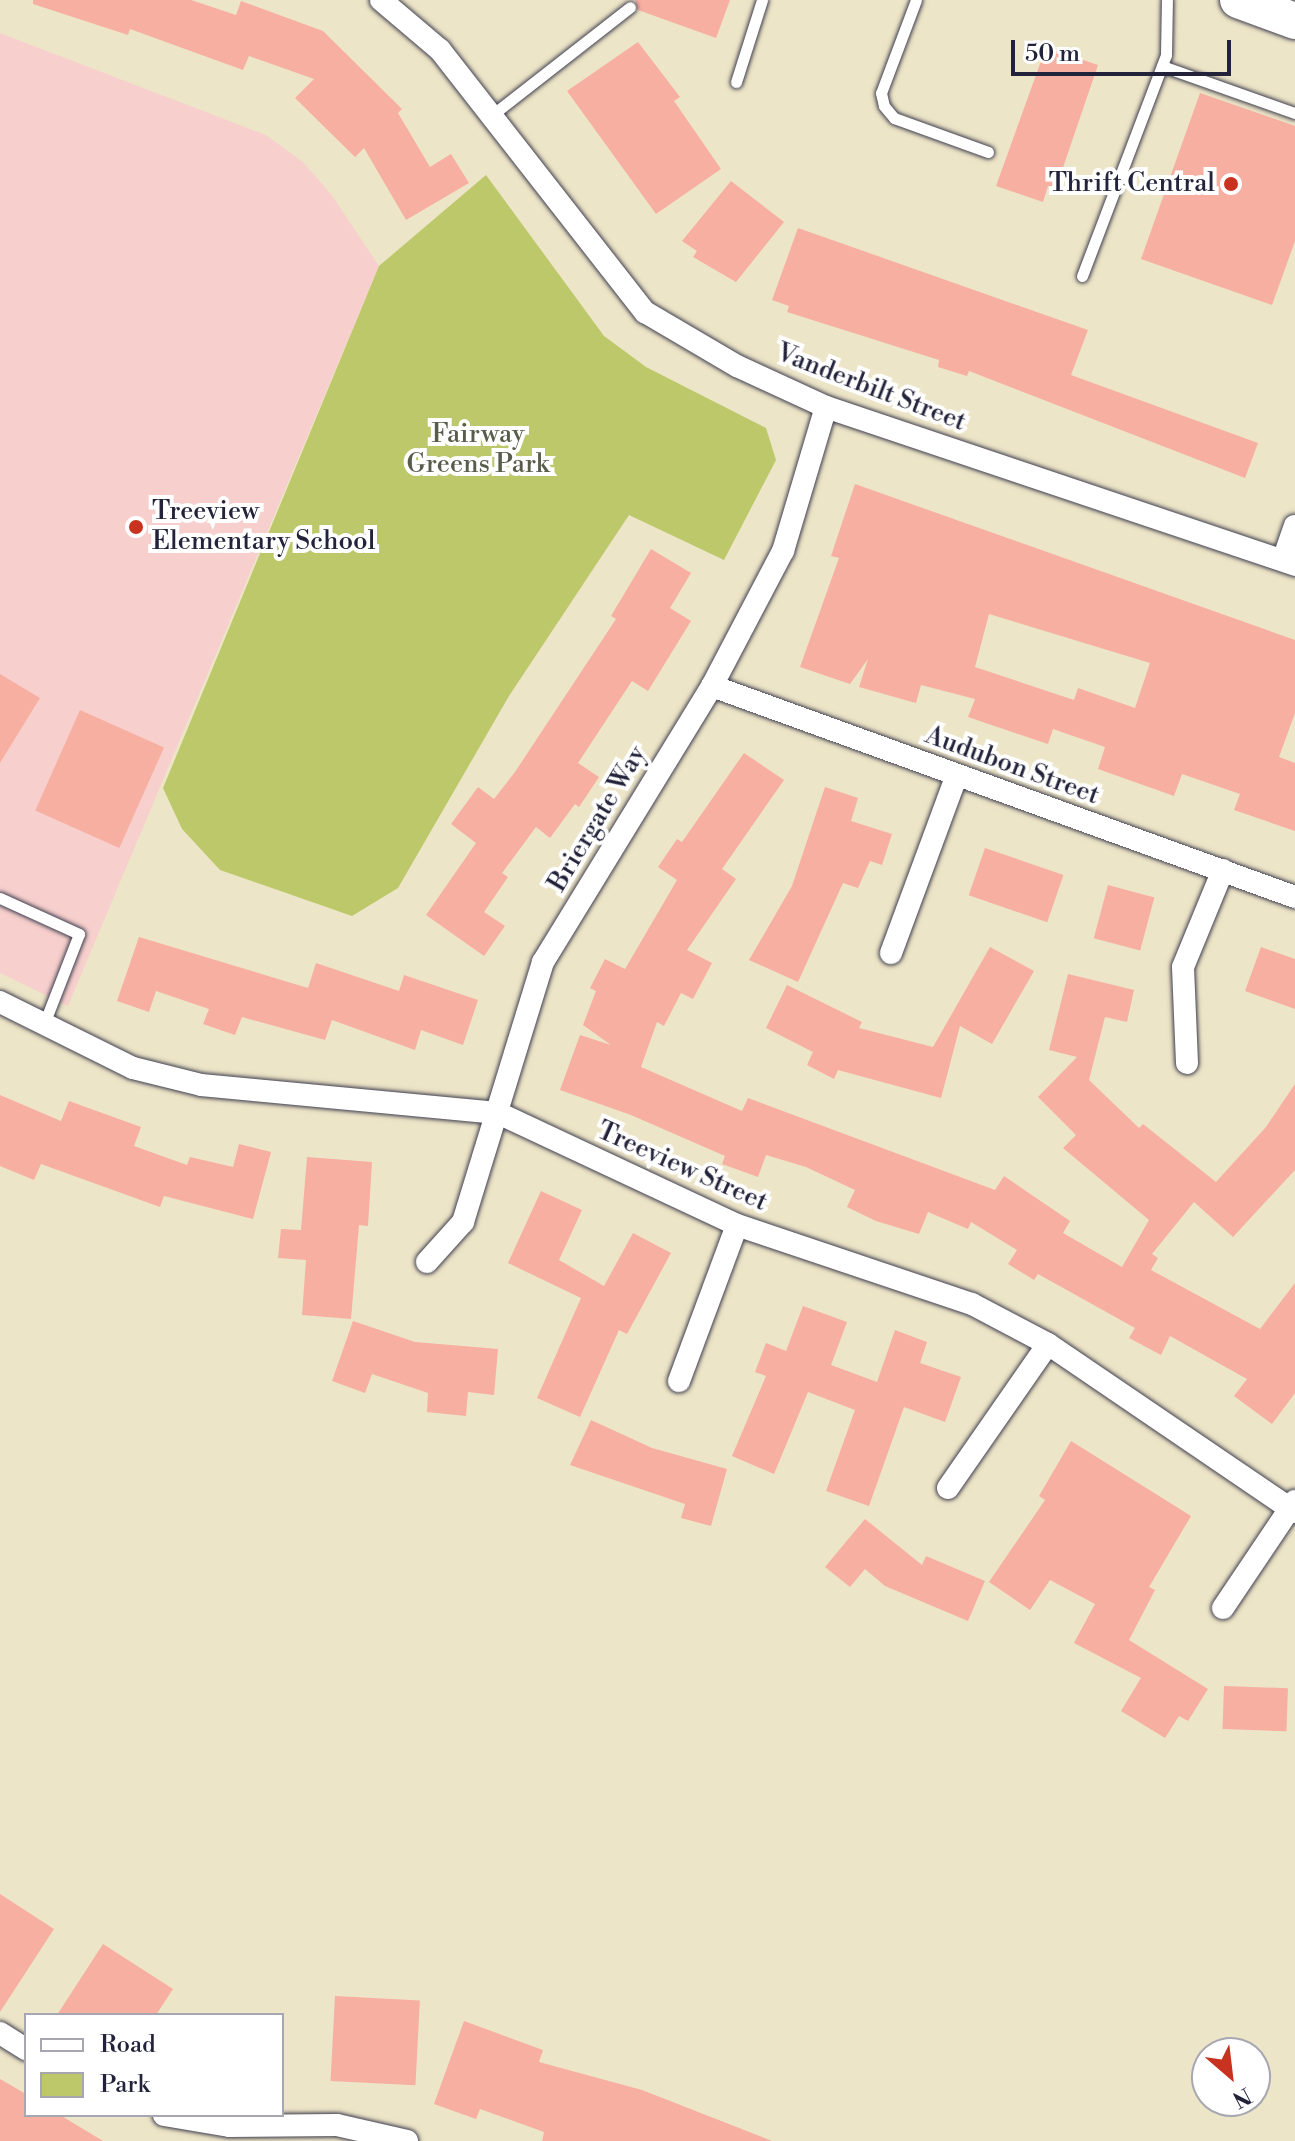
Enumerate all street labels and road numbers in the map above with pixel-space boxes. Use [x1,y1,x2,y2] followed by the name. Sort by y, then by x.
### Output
[772,338,970,438] street label: Vanderbilt Street
[921,720,1103,812] street label: Audubon Street
[542,741,654,897] street label: Briergate Way
[592,1116,772,1218] street label: Treeview Street

